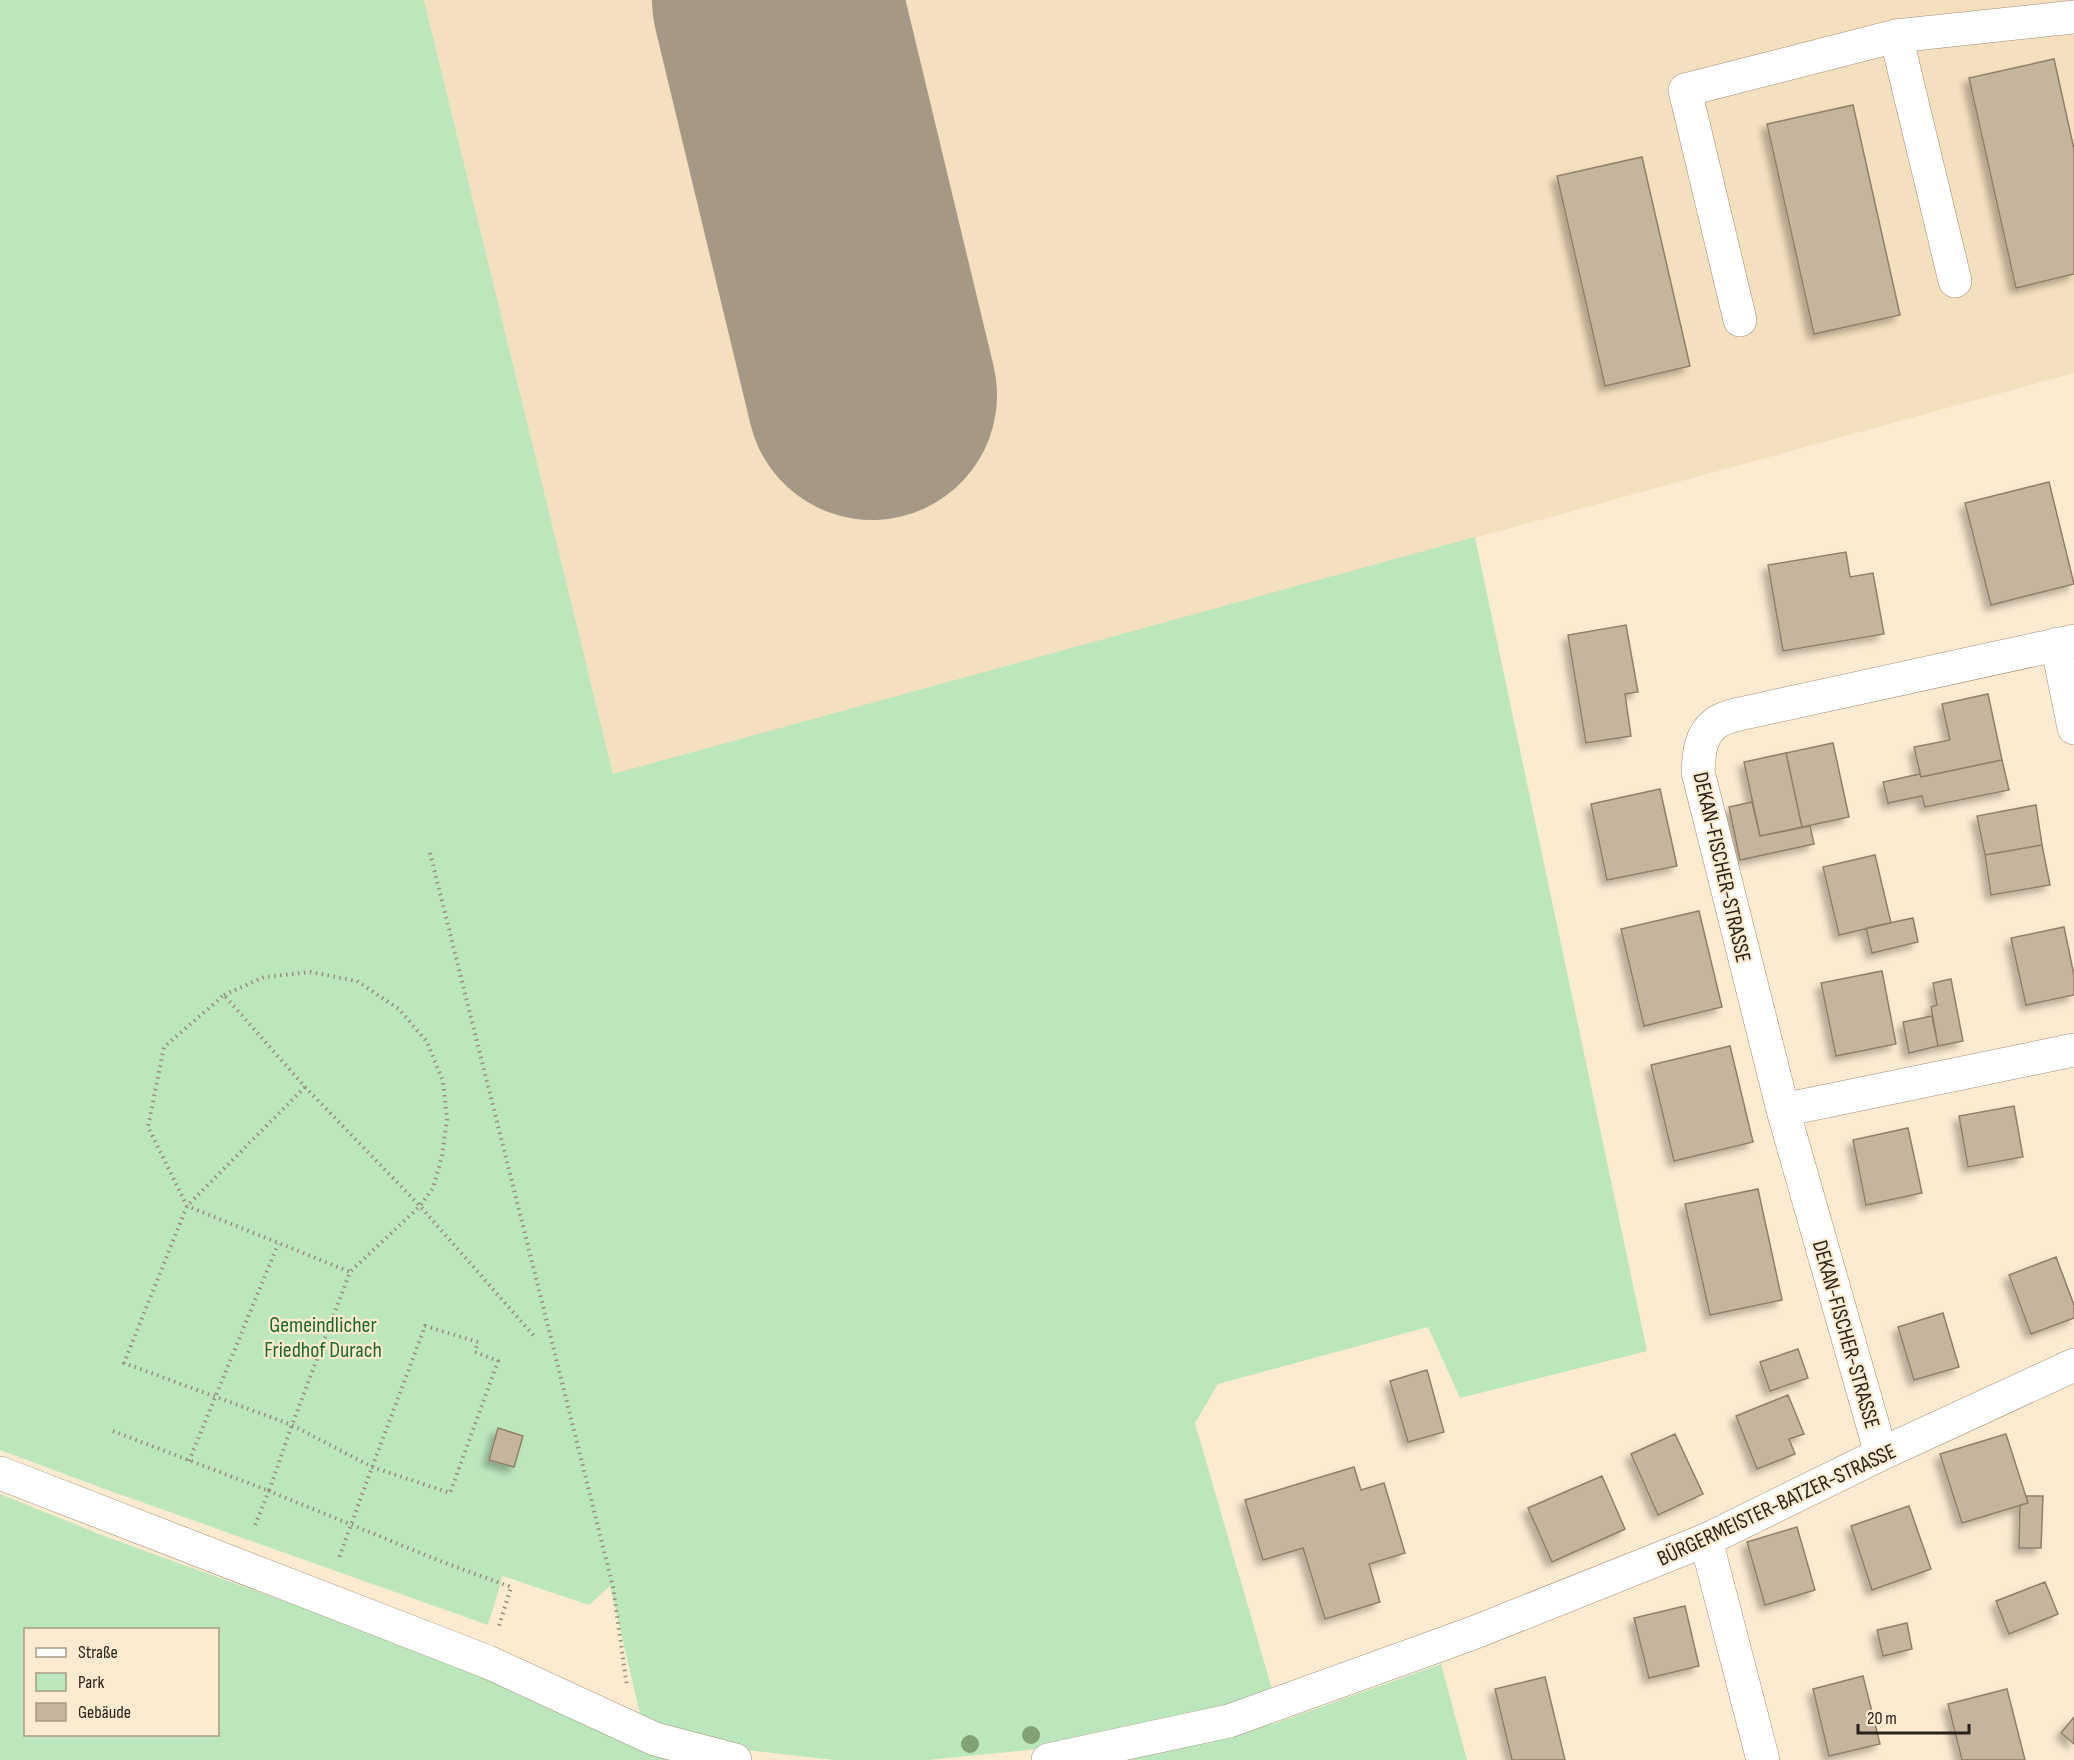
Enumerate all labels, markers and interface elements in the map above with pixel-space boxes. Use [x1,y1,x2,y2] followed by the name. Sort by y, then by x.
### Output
[1686,769,1757,965] street label: DEKAN-FISCHER-STRASSE
[1806,1237,1885,1432] street label: DEKAN-FISCHER-STRASSE
[264,1312,382,1364] park label: Gemeindlicher Friedhof Durach
[1653,1438,1900,1573] street label: BÜRGERMEISTER-BATZER-STRASSE
[24,1628,219,1736] legend
[78,1642,118,1663] text: Straße
[78,1672,104,1693] text: Park
[1858,1697,1969,1735] scale bar
[78,1702,131,1723] text: Gebäude
[1867,1708,1897,1729] text: 20 m

